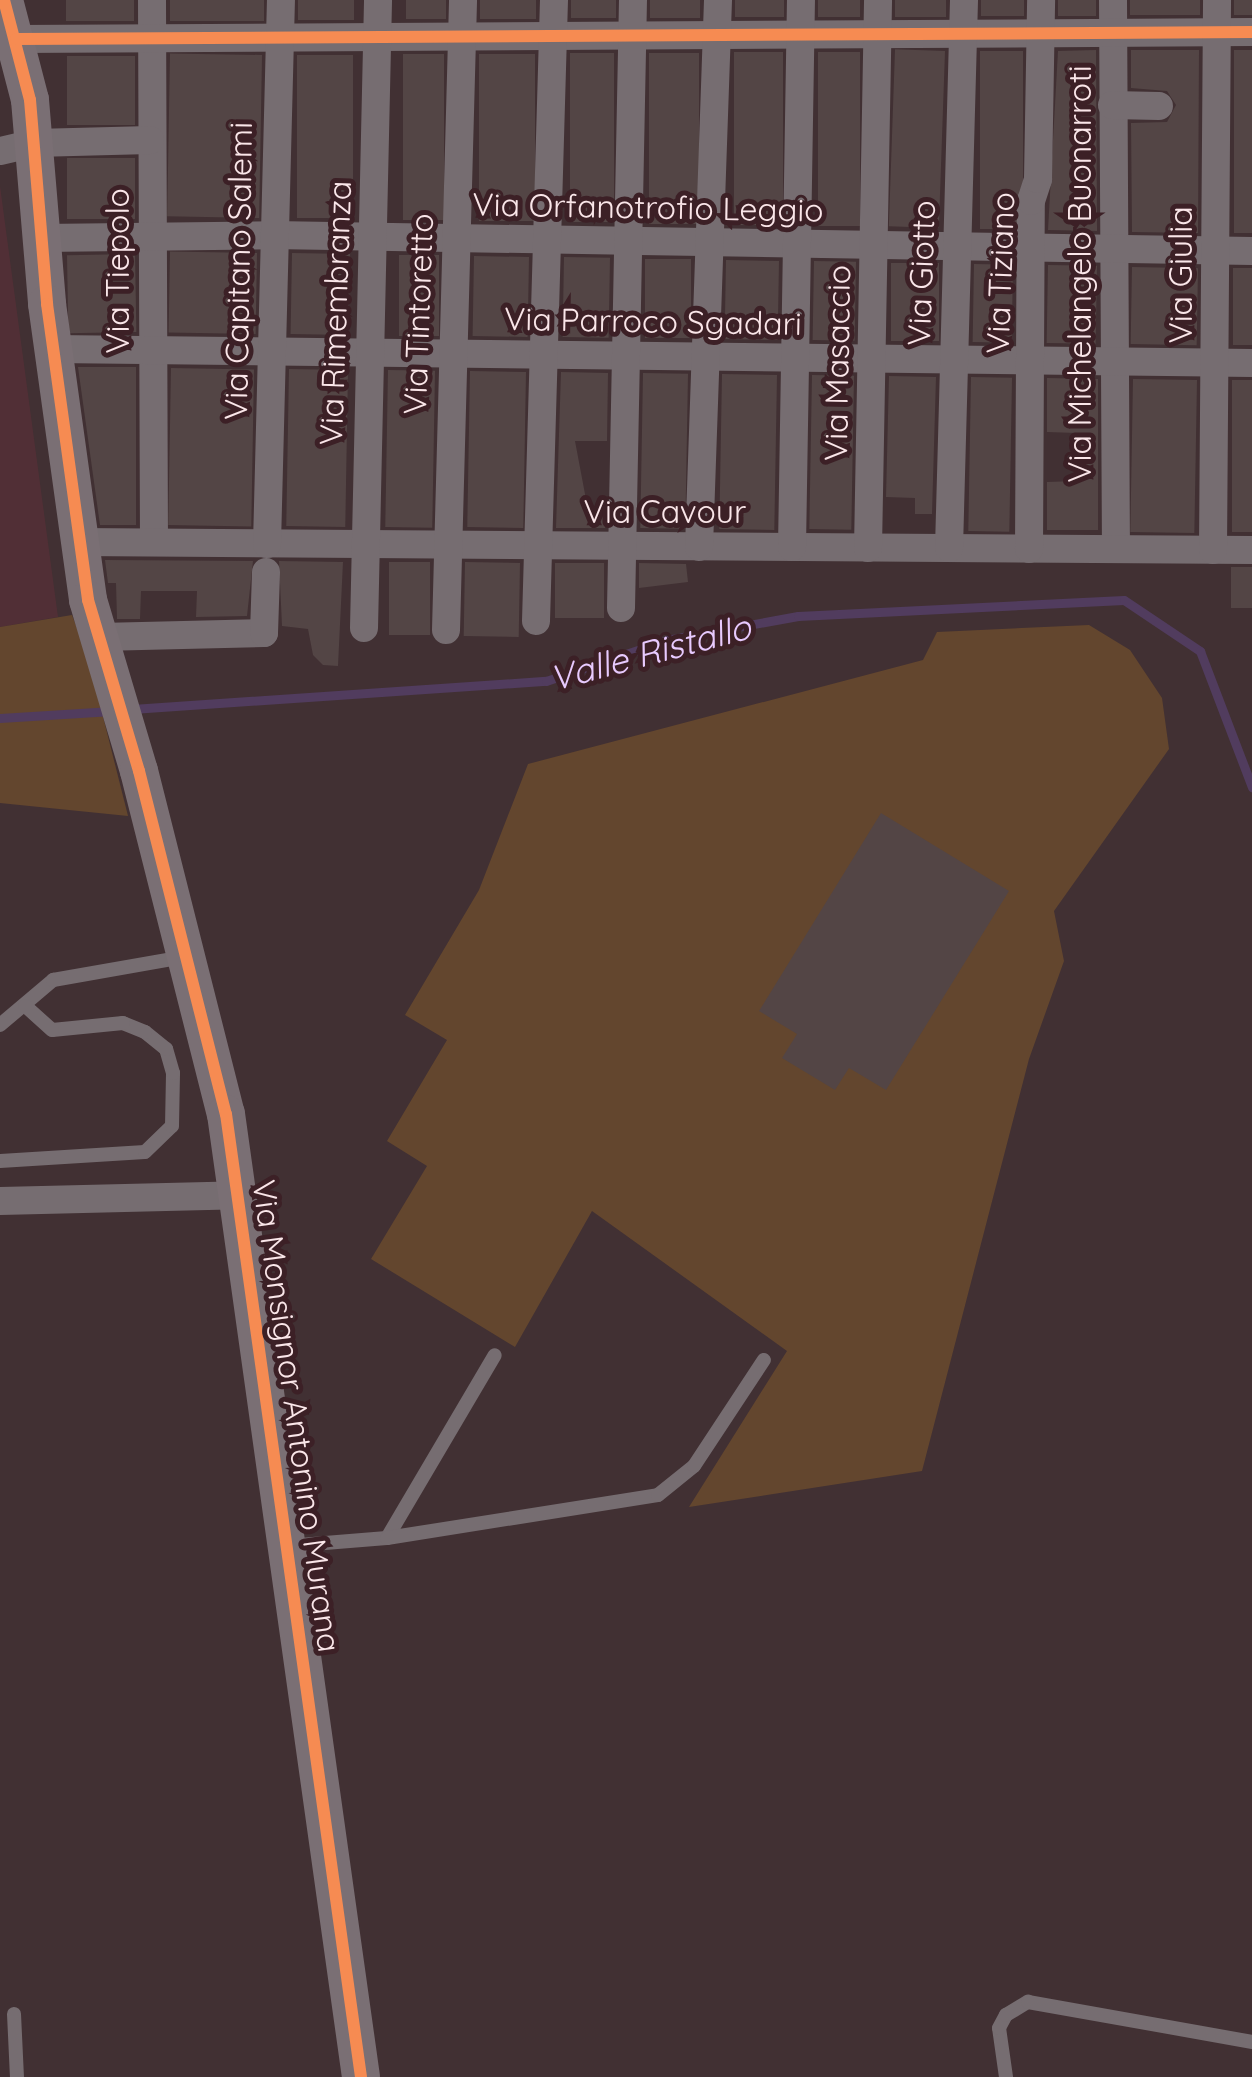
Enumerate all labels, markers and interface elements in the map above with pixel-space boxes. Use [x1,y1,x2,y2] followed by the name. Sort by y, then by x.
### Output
[1060,65,1098,483] street label: Via Michelangelo Buonarroti
[216,122,260,420] street label: Via Capitano Salemi
[311,180,359,446] street label: Via Rimembranza
[472,185,824,229] street label: Via Orfanotrofio Leggio
[98,188,136,354] street label: Via Tiepolo
[978,191,1022,355] street label: Via Tiziano
[899,200,943,346] street label: Via Giotto
[1161,206,1199,344] street label: Via Giulia
[395,213,441,415] street label: Via Tintoretto
[816,265,858,461] street label: Via Masaccio
[504,299,802,343] street label: Via Parroco Sgadari
[584,492,746,530] street label: Via Cavour
[545,605,755,699] water label: Valle Ristallo
[245,1178,349,1654] street label: Via Monsignor Antonino Murana

